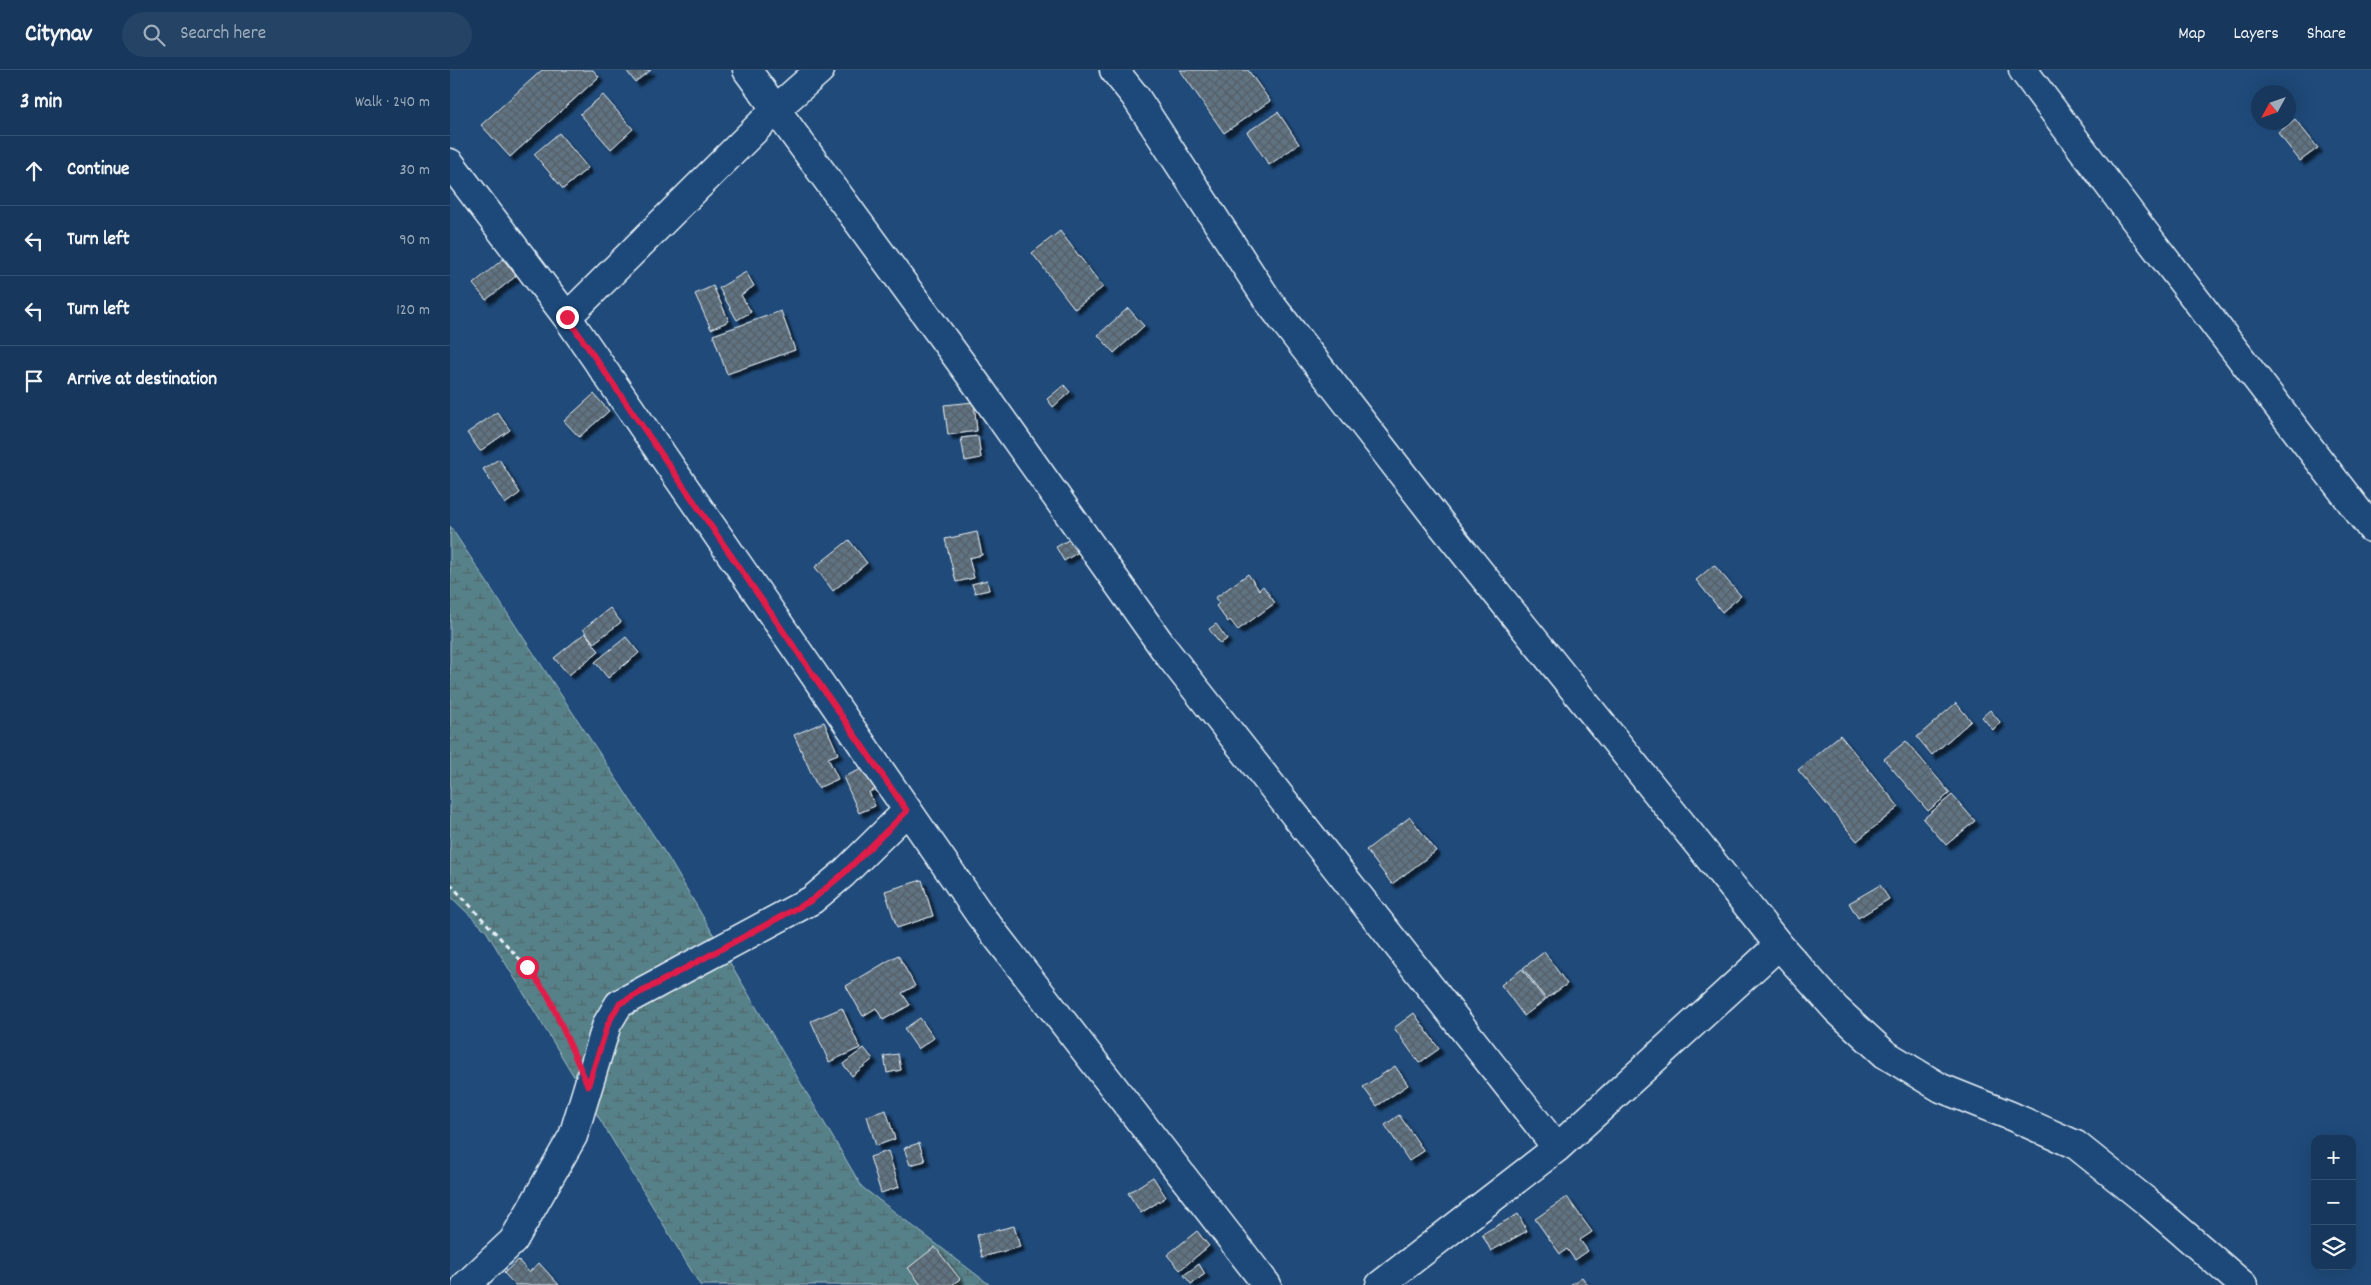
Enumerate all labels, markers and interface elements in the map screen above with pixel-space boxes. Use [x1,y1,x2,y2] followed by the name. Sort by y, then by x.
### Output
[122,12,472,57] search box
[25,18,92,52] text: Citynav
[140,21,168,49] icon: search
[180,21,266,48] text: Search here
[2178,22,2205,47] text: Map
[2233,22,2279,47] text: Layers
[2307,22,2346,47] text: Share
[2251,85,2296,130] north arrow
[20,88,62,118] text: 3 min
[355,91,430,114] text: Walk · 240 m
[20,157,48,185] icon: ahead
[67,157,129,184] text: Continue
[400,159,430,182] text: 30 m
[20,227,48,255] icon: left
[67,227,130,254] text: Turn left
[399,229,430,252] text: 90 m
[20,297,48,325] icon: left
[67,297,130,324] text: Turn left
[396,299,430,322] text: 120 m
[556,306,579,329] route end
[20,367,48,395] icon: arrive
[67,367,217,394] text: Arrive at destination
[516,956,539,979] route start
[2311,1135,2356,1270] map controls
[2311,1135,2356,1180] button: +
[2311,1180,2356,1225] button: −
[2311,1225,2356,1270] button: layers

